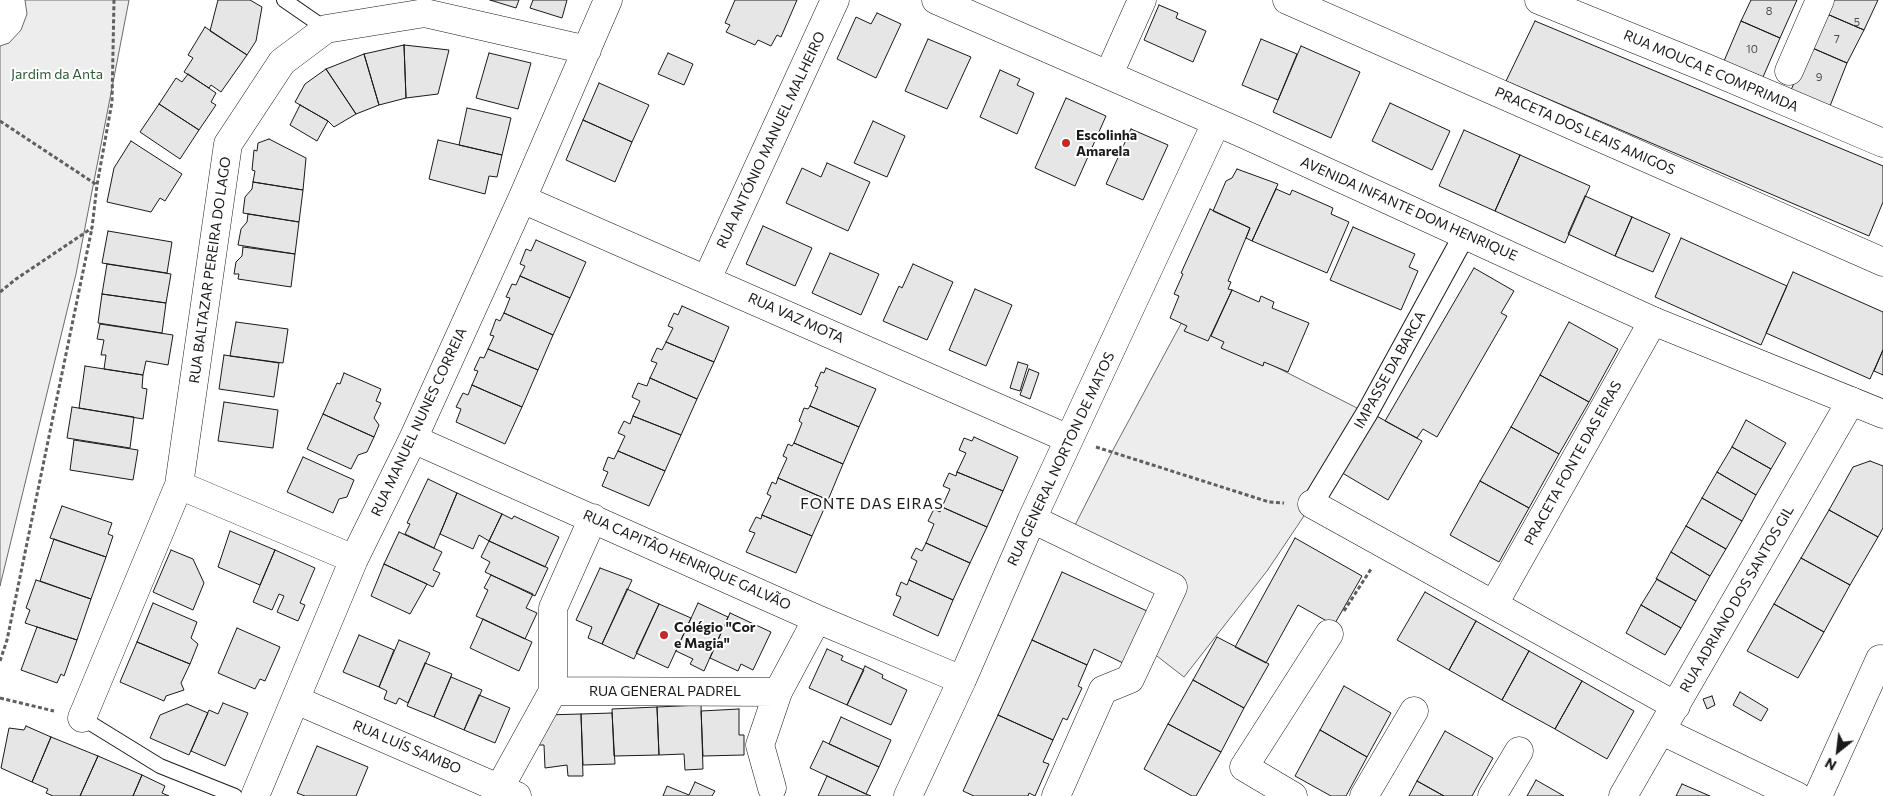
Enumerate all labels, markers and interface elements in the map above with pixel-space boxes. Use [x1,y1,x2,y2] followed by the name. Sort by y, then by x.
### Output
[1766,4,1772,18] house number: 8
[1854,15,1860,29] house number: 5
[1621,27,1801,115] street label: RUA MOUCA E COMPRIMDA
[713,29,829,251] street label: RUA ANTÓNIO MANUEL MALHEIRO
[1834,32,1840,46] house number: 7
[1746,42,1758,56] house number: 10
[11,66,103,82] park label: Jardim da Anta
[1816,70,1822,84] house number: 9
[1492,84,1678,178] street label: PRACETA DOS LEAIS AMIGOS
[1076,127,1137,160] place label: Escolinha Amarela
[1060,137,1072,149] marker: Escolinha Amarela
[1298,153,1520,265] street label: AVENIDA INFANTE DOM HENRIQUE
[186,155,234,385] street label: RUA BALTAZAR PEREIRA DO LAGO
[745,289,847,347] street label: RUA VAZ MOTA
[1351,308,1429,432] street label: IMPASSE DA BARCA
[368,325,470,519] street label: RUA MANUEL NUNES CORREIA
[1004,349,1118,569] street label: RUA GENERAL NORTON DE MATOS
[1521,378,1625,548] street label: PRACETA FONTE DAS EIRAS
[798,495,946,513] district label: FONTE DAS EIRAS
[1676,503,1798,695] street label: RUA ADRIANO DOS SANTOS GIL
[580,506,794,614] street label: RUA CAPITÃO HENRIQUE GALVÃO
[674,619,756,652] place label: Colégio "Cor e Magia"
[658,629,670,641] marker: Colégio "Cor e Magia"
[589,683,741,699] street label: RUA GENERAL PADREL
[350,717,464,777] street label: RUA LUÍS SAMBO
[1813,726,1863,776] north arrow
[1822,755,1839,775] text: N

